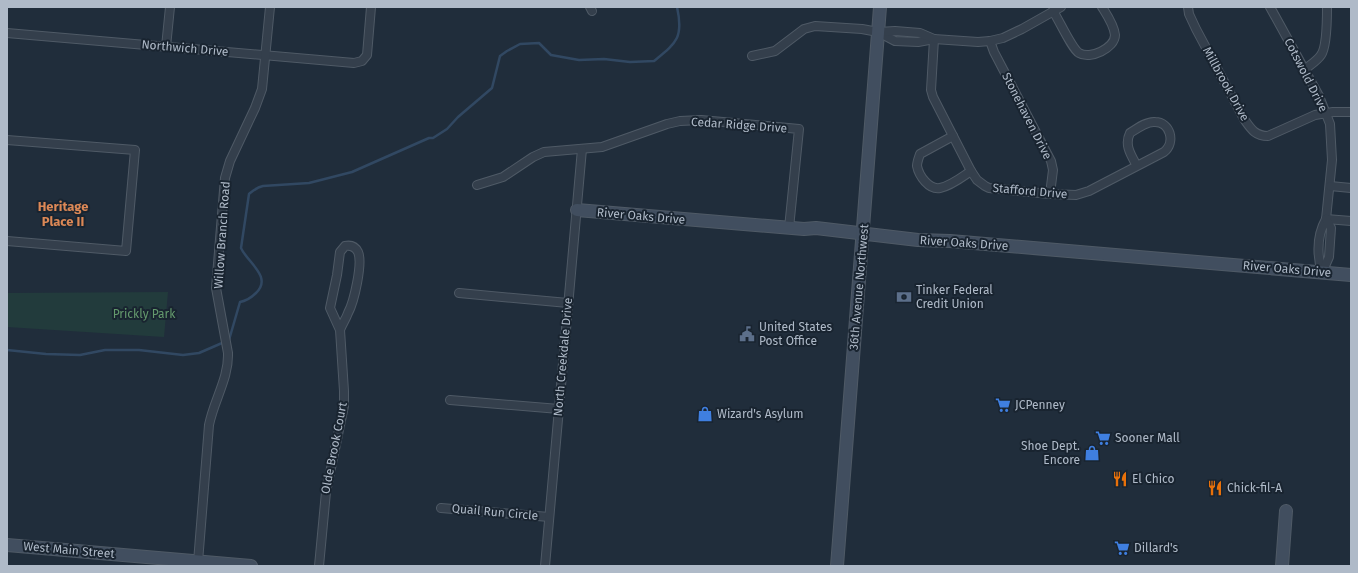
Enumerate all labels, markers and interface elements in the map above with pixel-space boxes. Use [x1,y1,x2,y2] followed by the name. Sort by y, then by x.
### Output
[1281,36,1331,114] street label: Cotswold Drive
[141,37,229,59] street label: Northwich Drive
[1200,44,1252,124] street label: Millbrook Drive
[999,70,1055,162] street label: Stonehaven Drive
[690,115,788,135] street label: Cedar Ridge Drive
[211,181,233,289] street label: Willow Branch Road
[992,181,1068,201] street label: Stafford Drive
[38,199,88,229] district label: Heritage Place II
[596,205,686,227] street label: River Oaks Drive
[847,223,872,350] street label: 36th Avenue Northwest
[919,233,1009,253] street label: River Oaks Drive
[1242,258,1332,280] street label: River Oaks Drive
[916,283,993,311] place label: Tinker Federal Credit Union
[895,288,913,306] bank icon: Tinker Federal Credit Union
[551,297,575,417] street label: North Creekdale Drive
[113,307,176,321] park label: Prickly Park
[759,320,832,348] place label: United States Post Office
[738,325,756,343] public building icon: United States Post Office
[994,396,1012,414] supermarket icon: JCPenney
[1015,398,1065,412] place label: JCPenney
[318,400,350,495] street label: Olde Brook Court
[696,405,714,423] shop icon: Wizard's Asylum
[717,407,804,421] place label: Wizard's Asylum
[1094,429,1112,447] supermarket icon: Sooner Mall
[1115,431,1180,445] place label: Sooner Mall
[1021,439,1080,467] place label: Shoe Dept. Encore
[1083,444,1101,462] shop icon: Shoe Dept. Encore
[1111,470,1129,488] restaurant icon: El Chico
[1132,472,1175,486] place label: El Chico
[1206,479,1224,497] restaurant icon: Chick-fil-A
[1227,481,1282,495] place label: Chick-fil-A
[451,501,539,523] street label: Quail Run Circle
[23,539,116,561] street label: West Main Street
[1113,539,1131,557] supermarket icon: Dillard's
[1134,541,1179,555] place label: Dillard's

